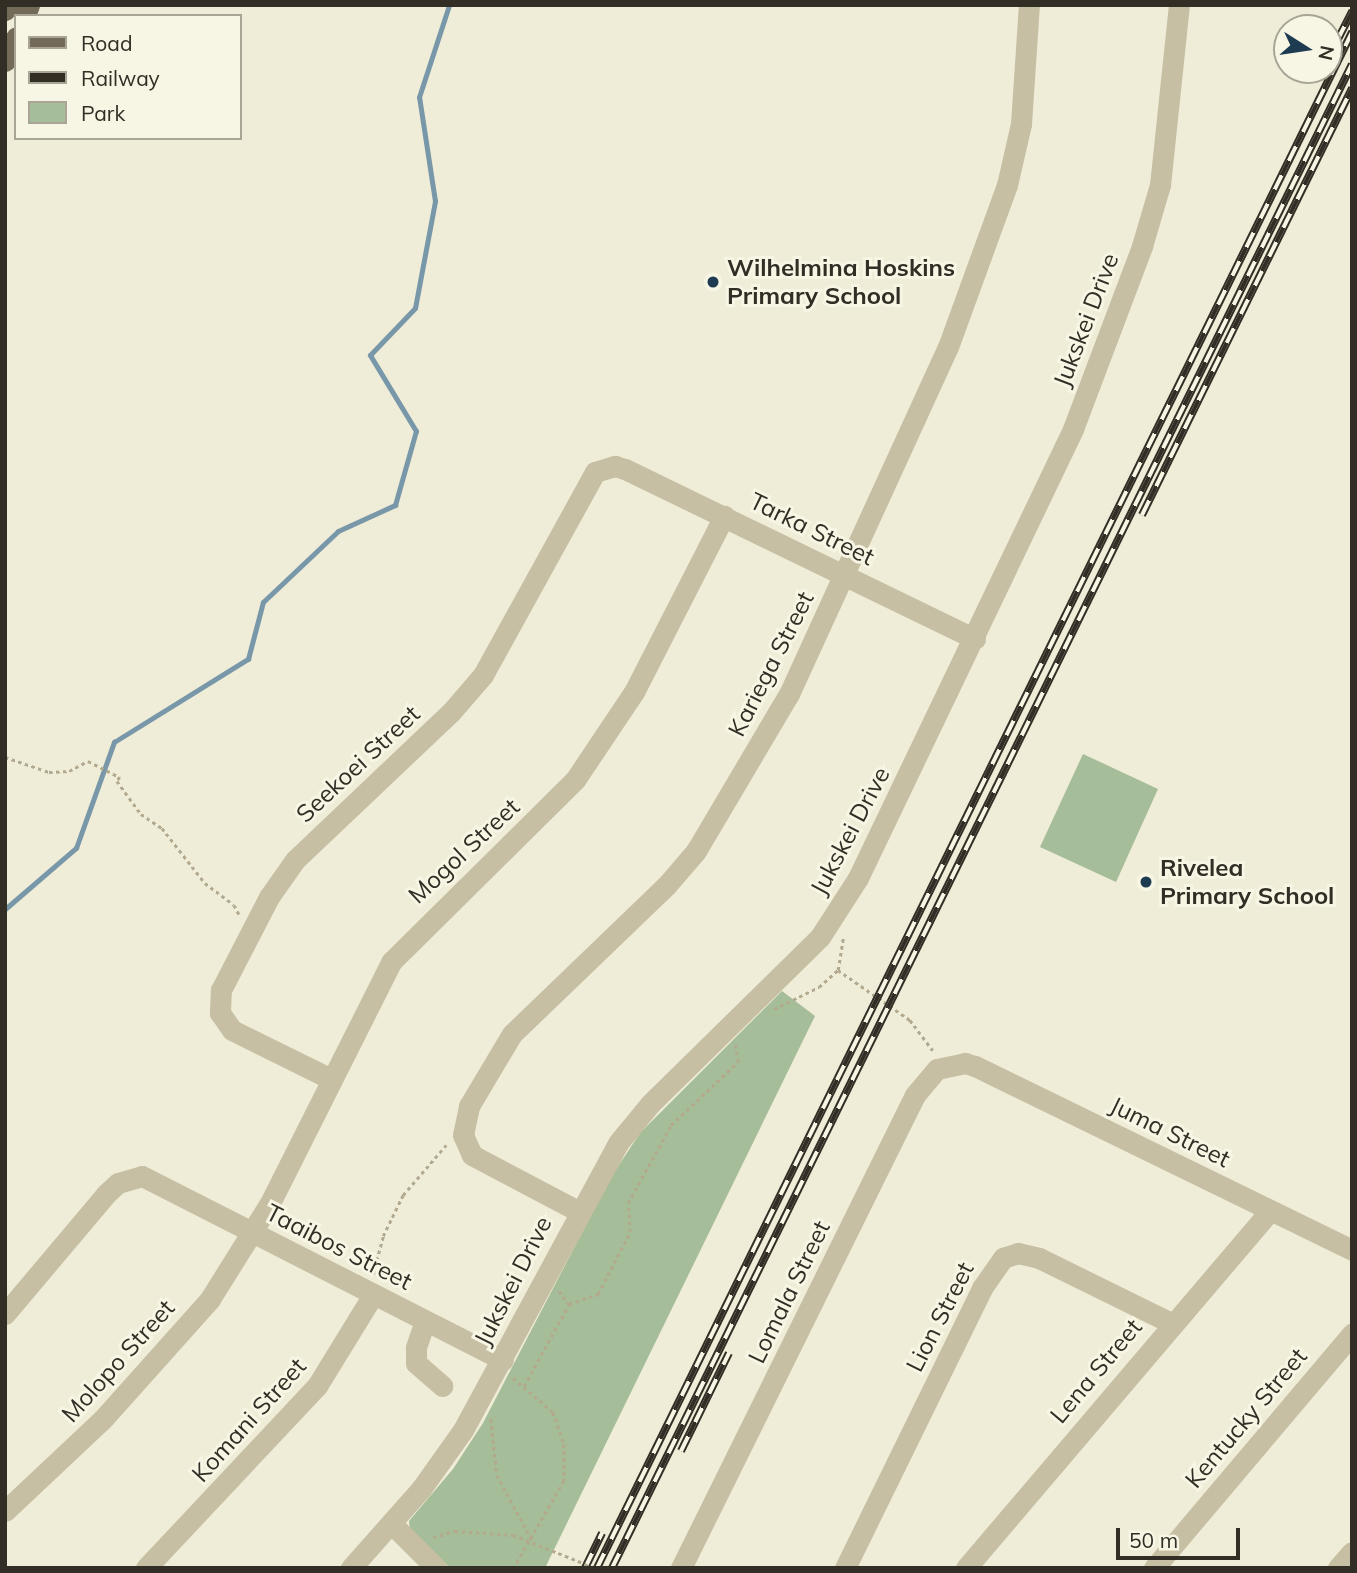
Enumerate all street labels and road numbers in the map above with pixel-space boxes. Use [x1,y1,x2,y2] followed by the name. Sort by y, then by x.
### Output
[1047,249,1125,391] street label: Jukskei Drive
[745,486,879,572] street label: Tarka Street
[722,587,820,741] street label: Kariega Street
[290,700,426,828] street label: Seekoei Street
[804,762,896,900] street label: Jukskei Drive
[403,792,525,910] street label: Mogol Street
[1105,1091,1235,1173] street label: Juma Street
[261,1198,417,1296] street label: Taaibos Street
[468,1212,558,1350] street label: Jukskei Drive
[742,1216,836,1368] street label: Lomala Street
[900,1257,980,1377] street label: Lion Street
[56,1294,180,1428] street label: Molopo Street
[1044,1313,1148,1429] street label: Lena Street
[1179,1342,1313,1494] street label: Kentucky Street
[186,1352,312,1488] street label: Komani Street

